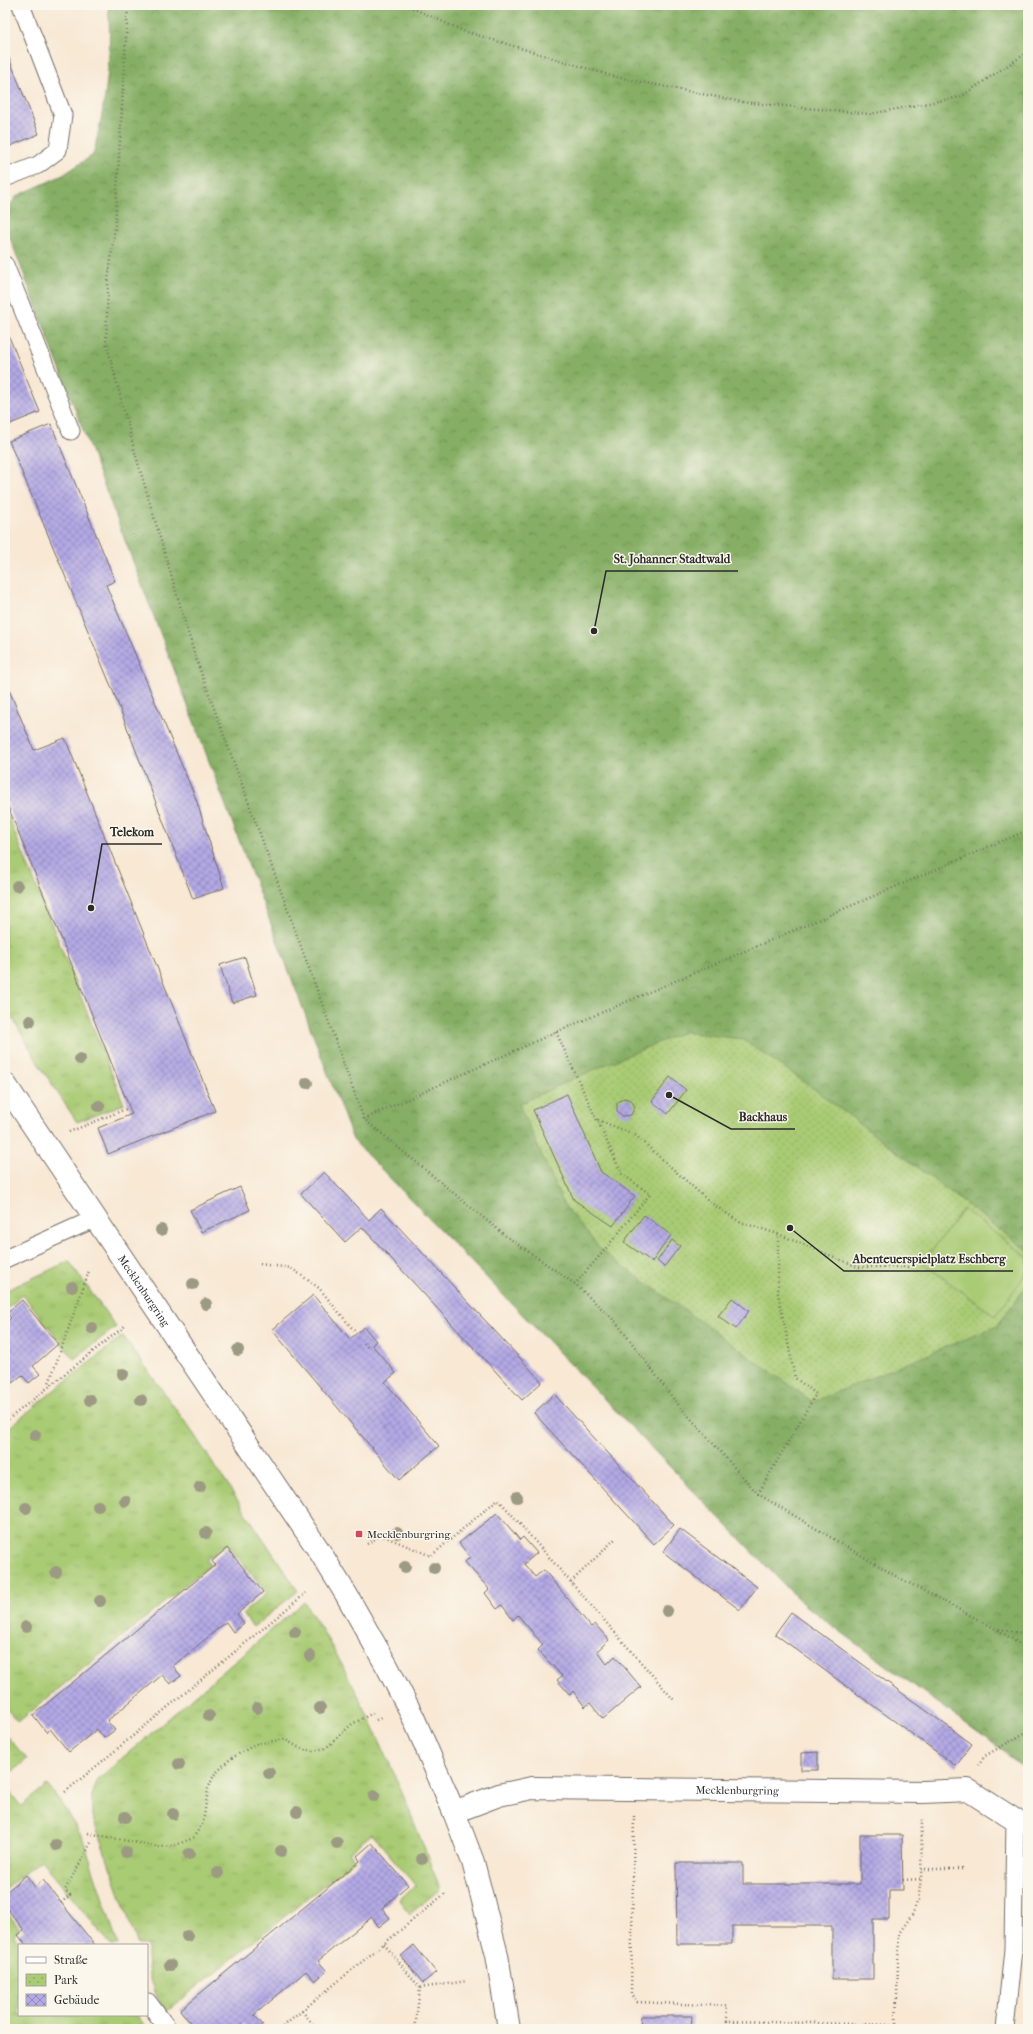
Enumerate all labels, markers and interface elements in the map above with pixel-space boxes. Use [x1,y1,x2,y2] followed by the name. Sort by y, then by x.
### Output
[606,547,738,571] callout: St. Johanner Stadtwald
[614,552,731,567] text: St. Johanner Stadtwald
[102,820,162,844] callout: Telekom
[109,825,155,839] text: Telekom
[731,1105,795,1129] callout: Backhaus
[739,1110,788,1124] text: Backhaus
[844,1247,1013,1271] callout: Abenteuerspielplatz Eschberg
[115,1252,173,1329] street label: Mecklenburgring
[851,1252,1006,1267] text: Abenteuerspielplatz Eschberg
[367,1528,450,1541] place label: Mecklenburgring
[354,1529,364,1539] marker: Mecklenburgring
[695,1783,779,1797] street label: Mecklenburgring
[18,1944,148,2016] legend
[54,1953,88,1967] text: Straße
[54,1973,79,1987] text: Park
[54,1993,99,2007] text: Gebäude

